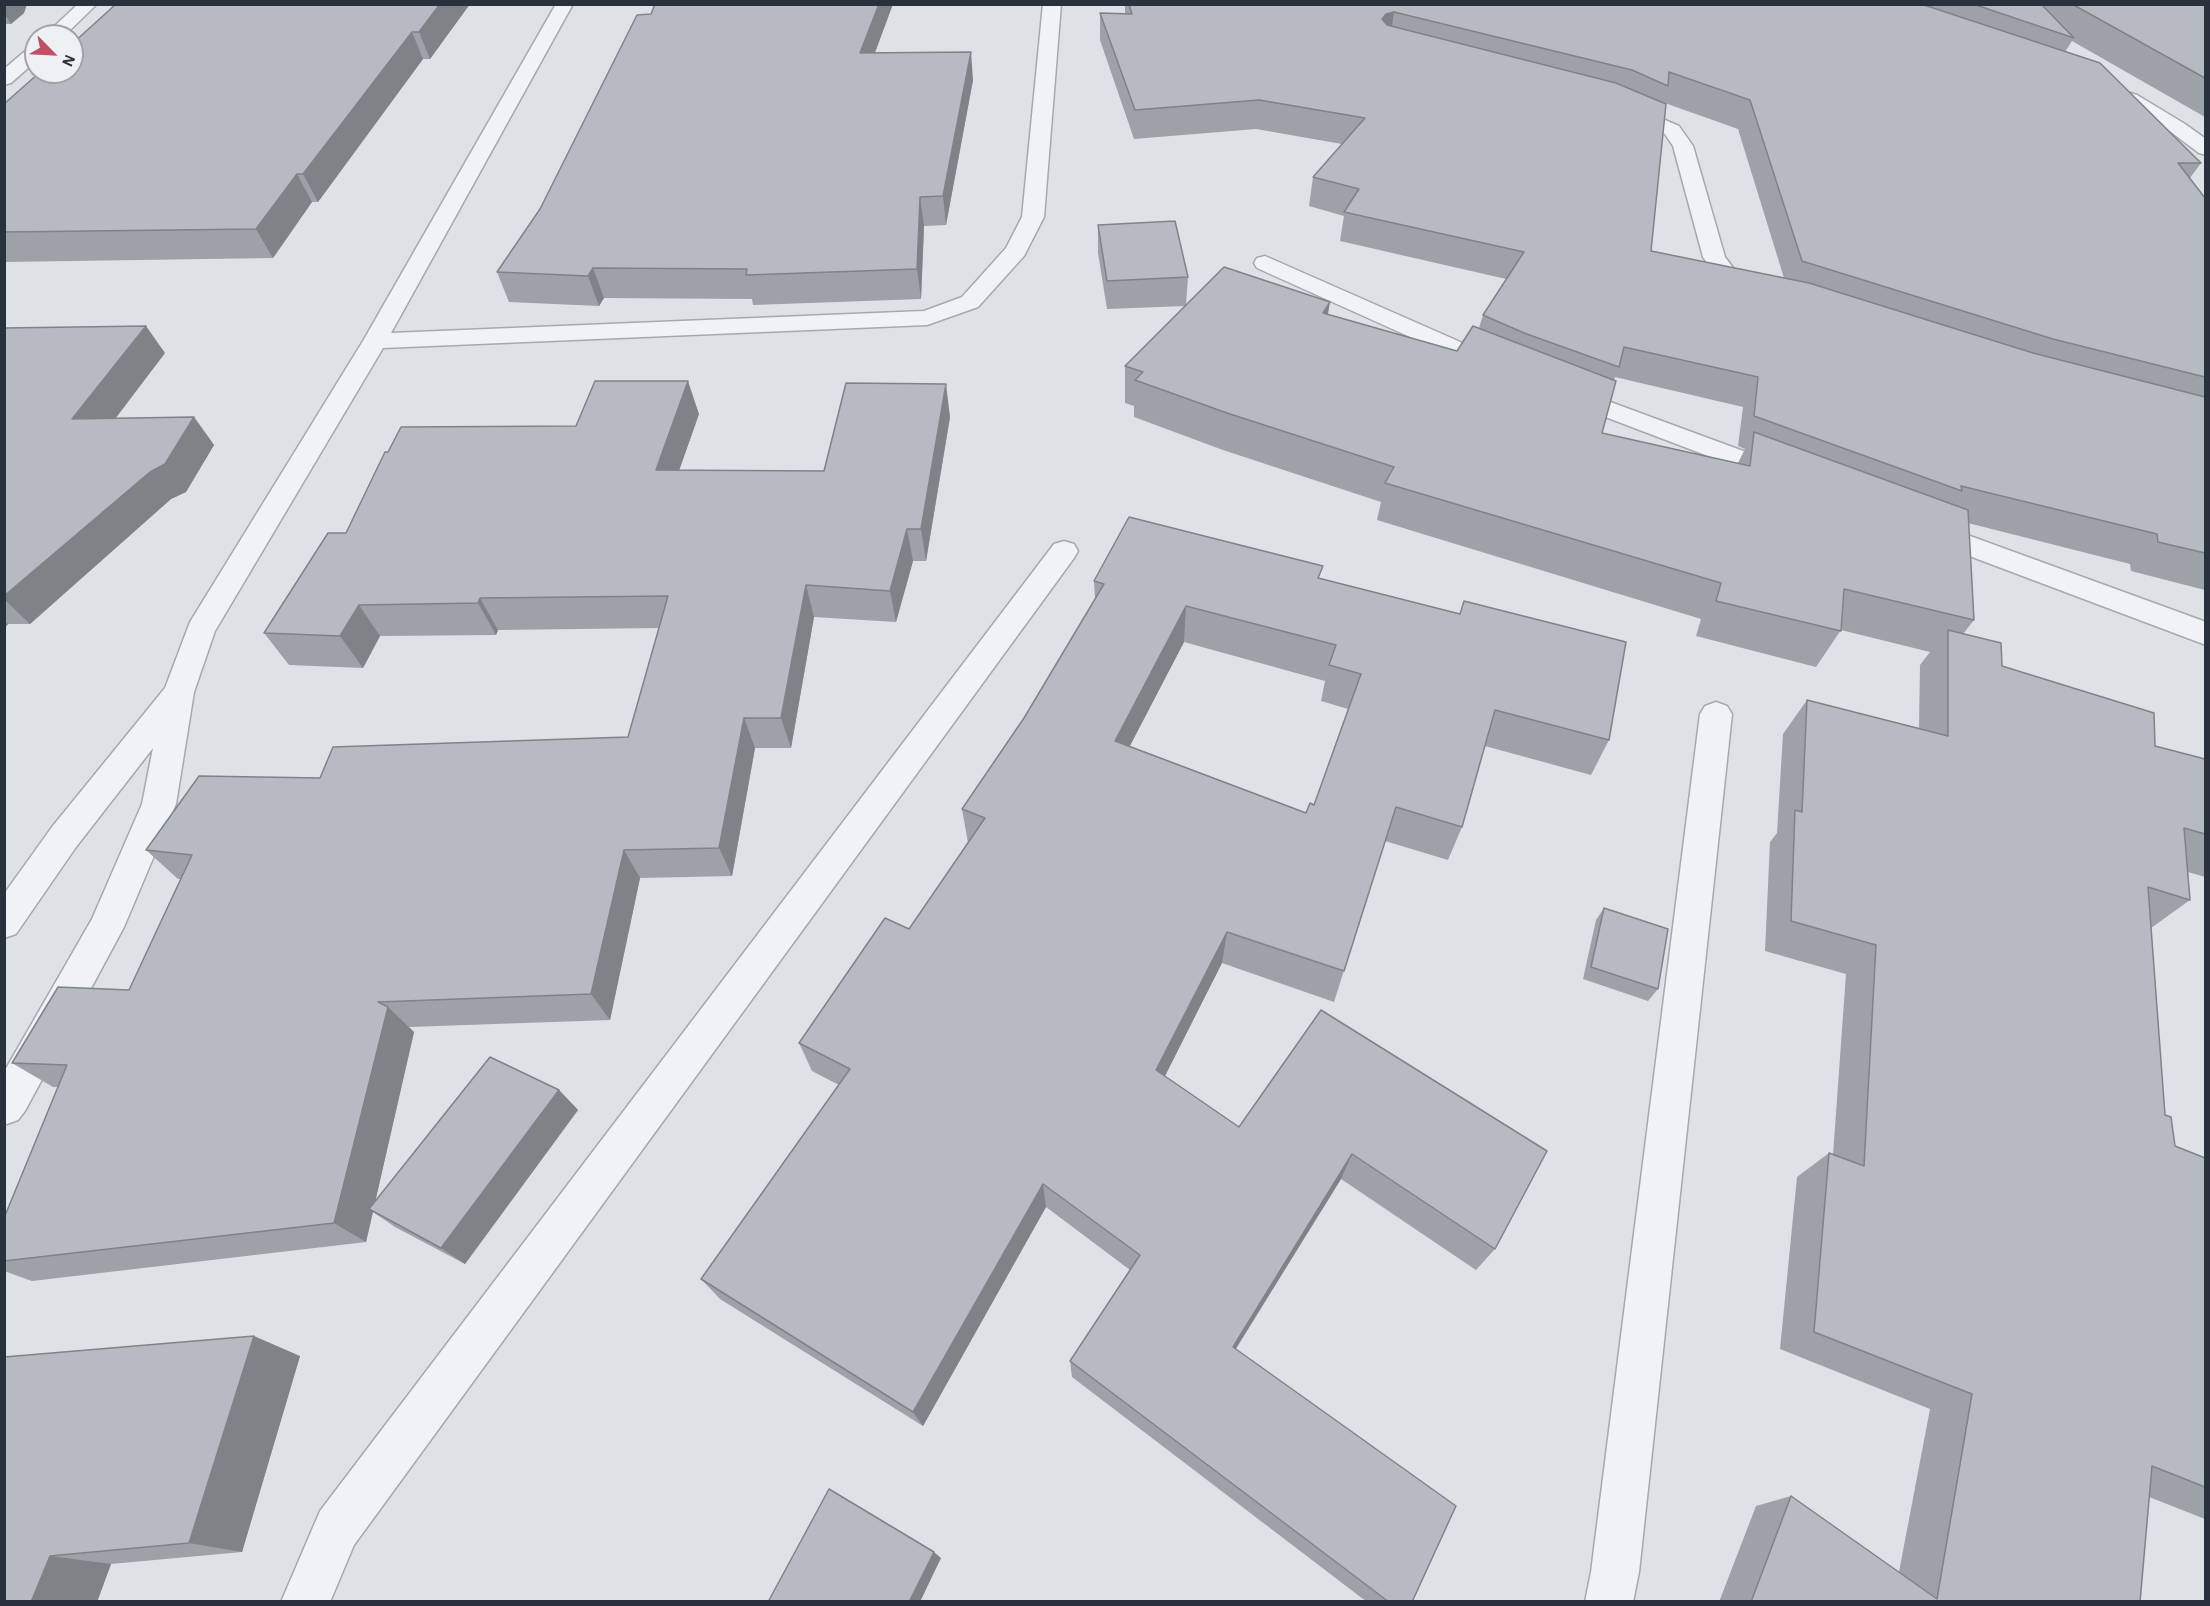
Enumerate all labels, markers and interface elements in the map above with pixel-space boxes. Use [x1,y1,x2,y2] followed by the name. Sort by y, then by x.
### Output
[24,24,84,84] north arrow
[59,52,78,69] text: N

